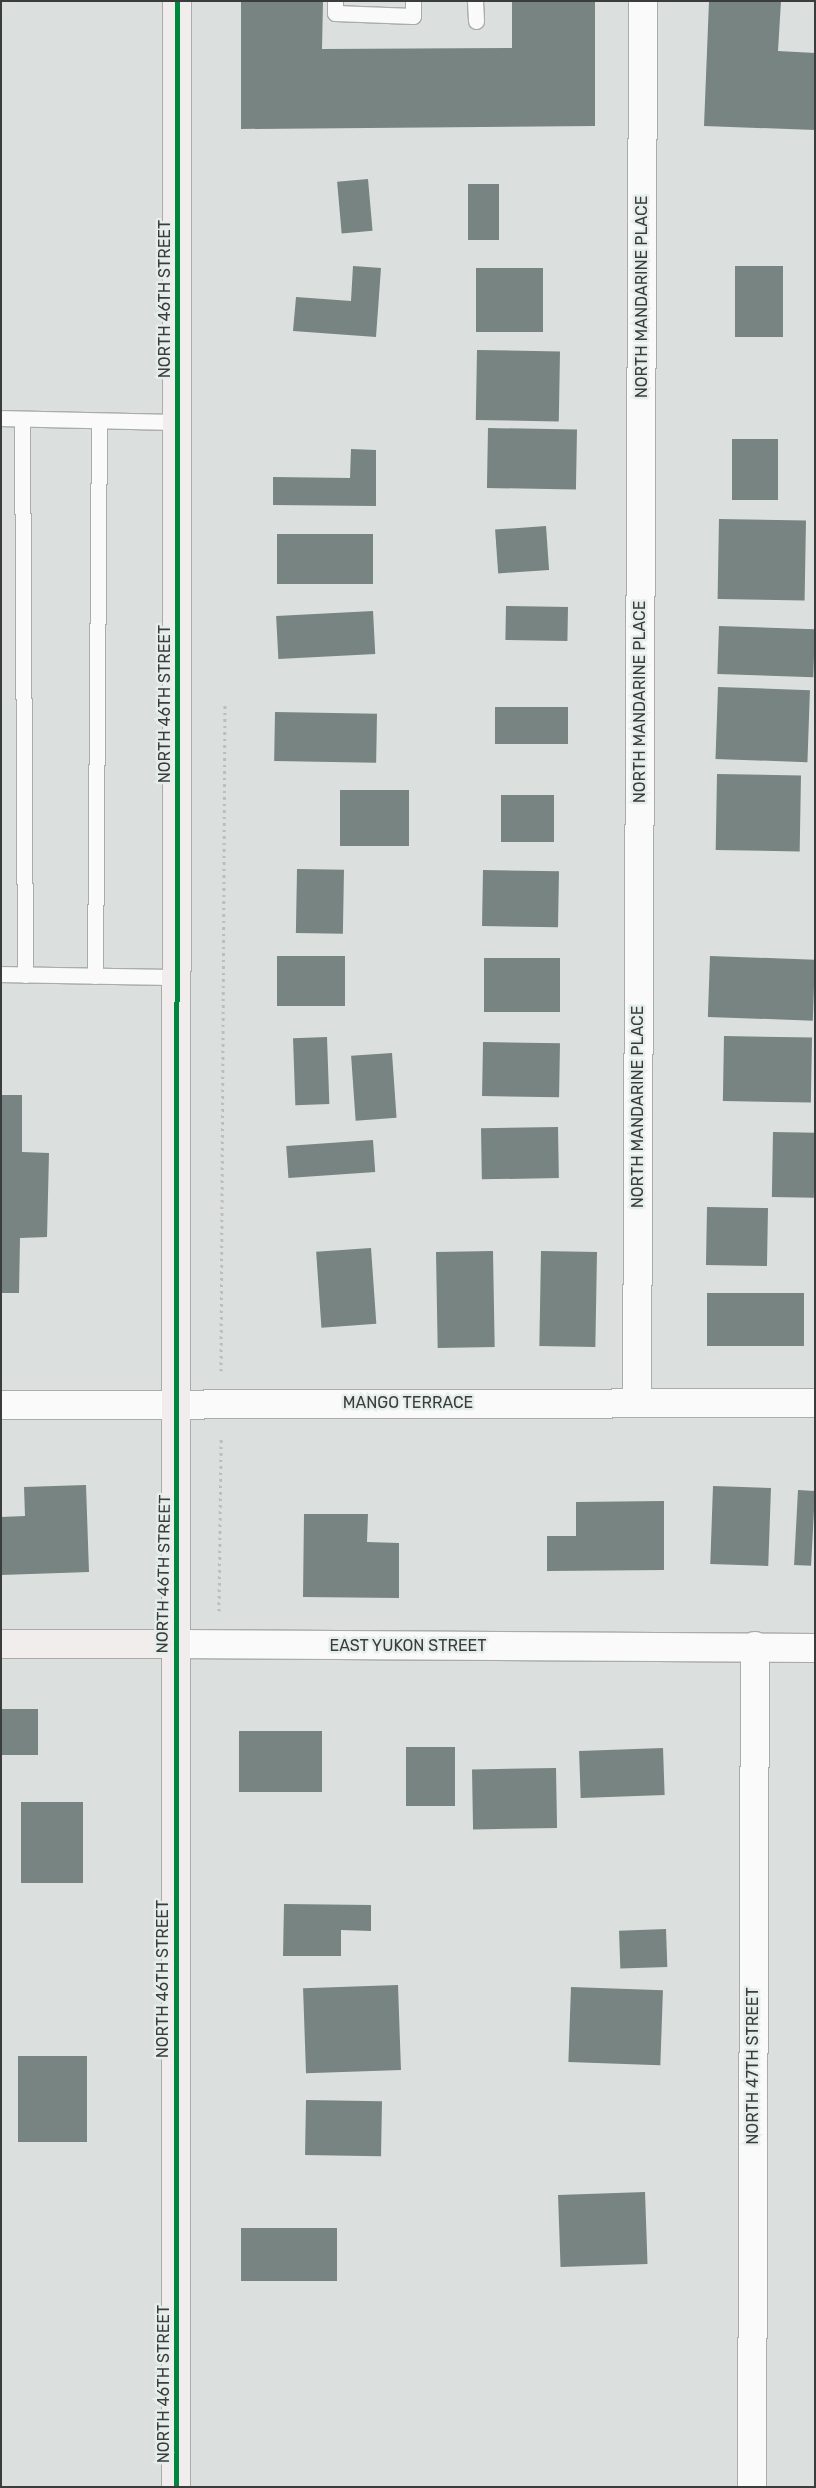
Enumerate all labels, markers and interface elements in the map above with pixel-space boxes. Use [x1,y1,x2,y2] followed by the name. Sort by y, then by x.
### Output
[632,196,652,398] street label: NORTH MANDARINE PLACE
[155,220,175,378] street label: NORTH 46TH STREET
[630,601,650,803] street label: NORTH MANDARINE PLACE
[155,625,175,783] street label: NORTH 46TH STREET
[628,1006,648,1208] street label: NORTH MANDARINE PLACE
[343,1393,473,1413] street label: MANGO TERRACE
[153,1495,175,1653] street label: NORTH 46TH STREET
[329,1636,487,1656] street label: EAST YUKON STREET
[153,1900,173,2058] street label: NORTH 46TH STREET
[743,1987,763,2145] street label: NORTH 47TH STREET
[154,2305,174,2463] street label: NORTH 46TH STREET

